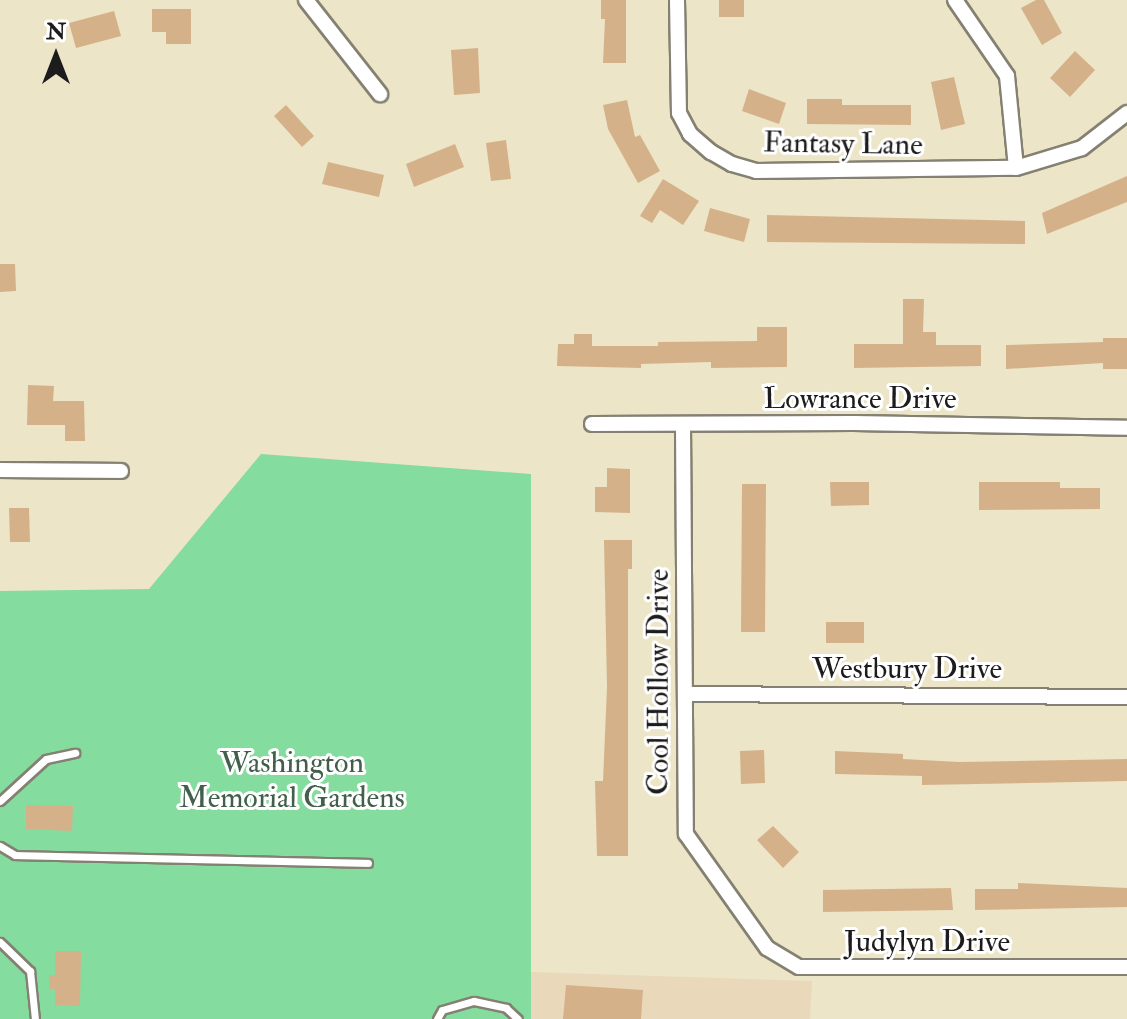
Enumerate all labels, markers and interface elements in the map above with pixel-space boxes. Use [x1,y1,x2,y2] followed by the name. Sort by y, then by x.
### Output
[16,16,96,96] north arrow
[46,18,66,46] text: N
[763,125,923,163] street label: Fantasy Lane
[763,381,957,417] street label: Lowrance Drive
[641,569,677,795] street label: Cool Hollow Drive
[812,651,1002,687] street label: Westbury Drive
[179,745,405,816] park label: Washington Memorial Gardens
[844,924,1010,960] street label: Judylyn Drive

